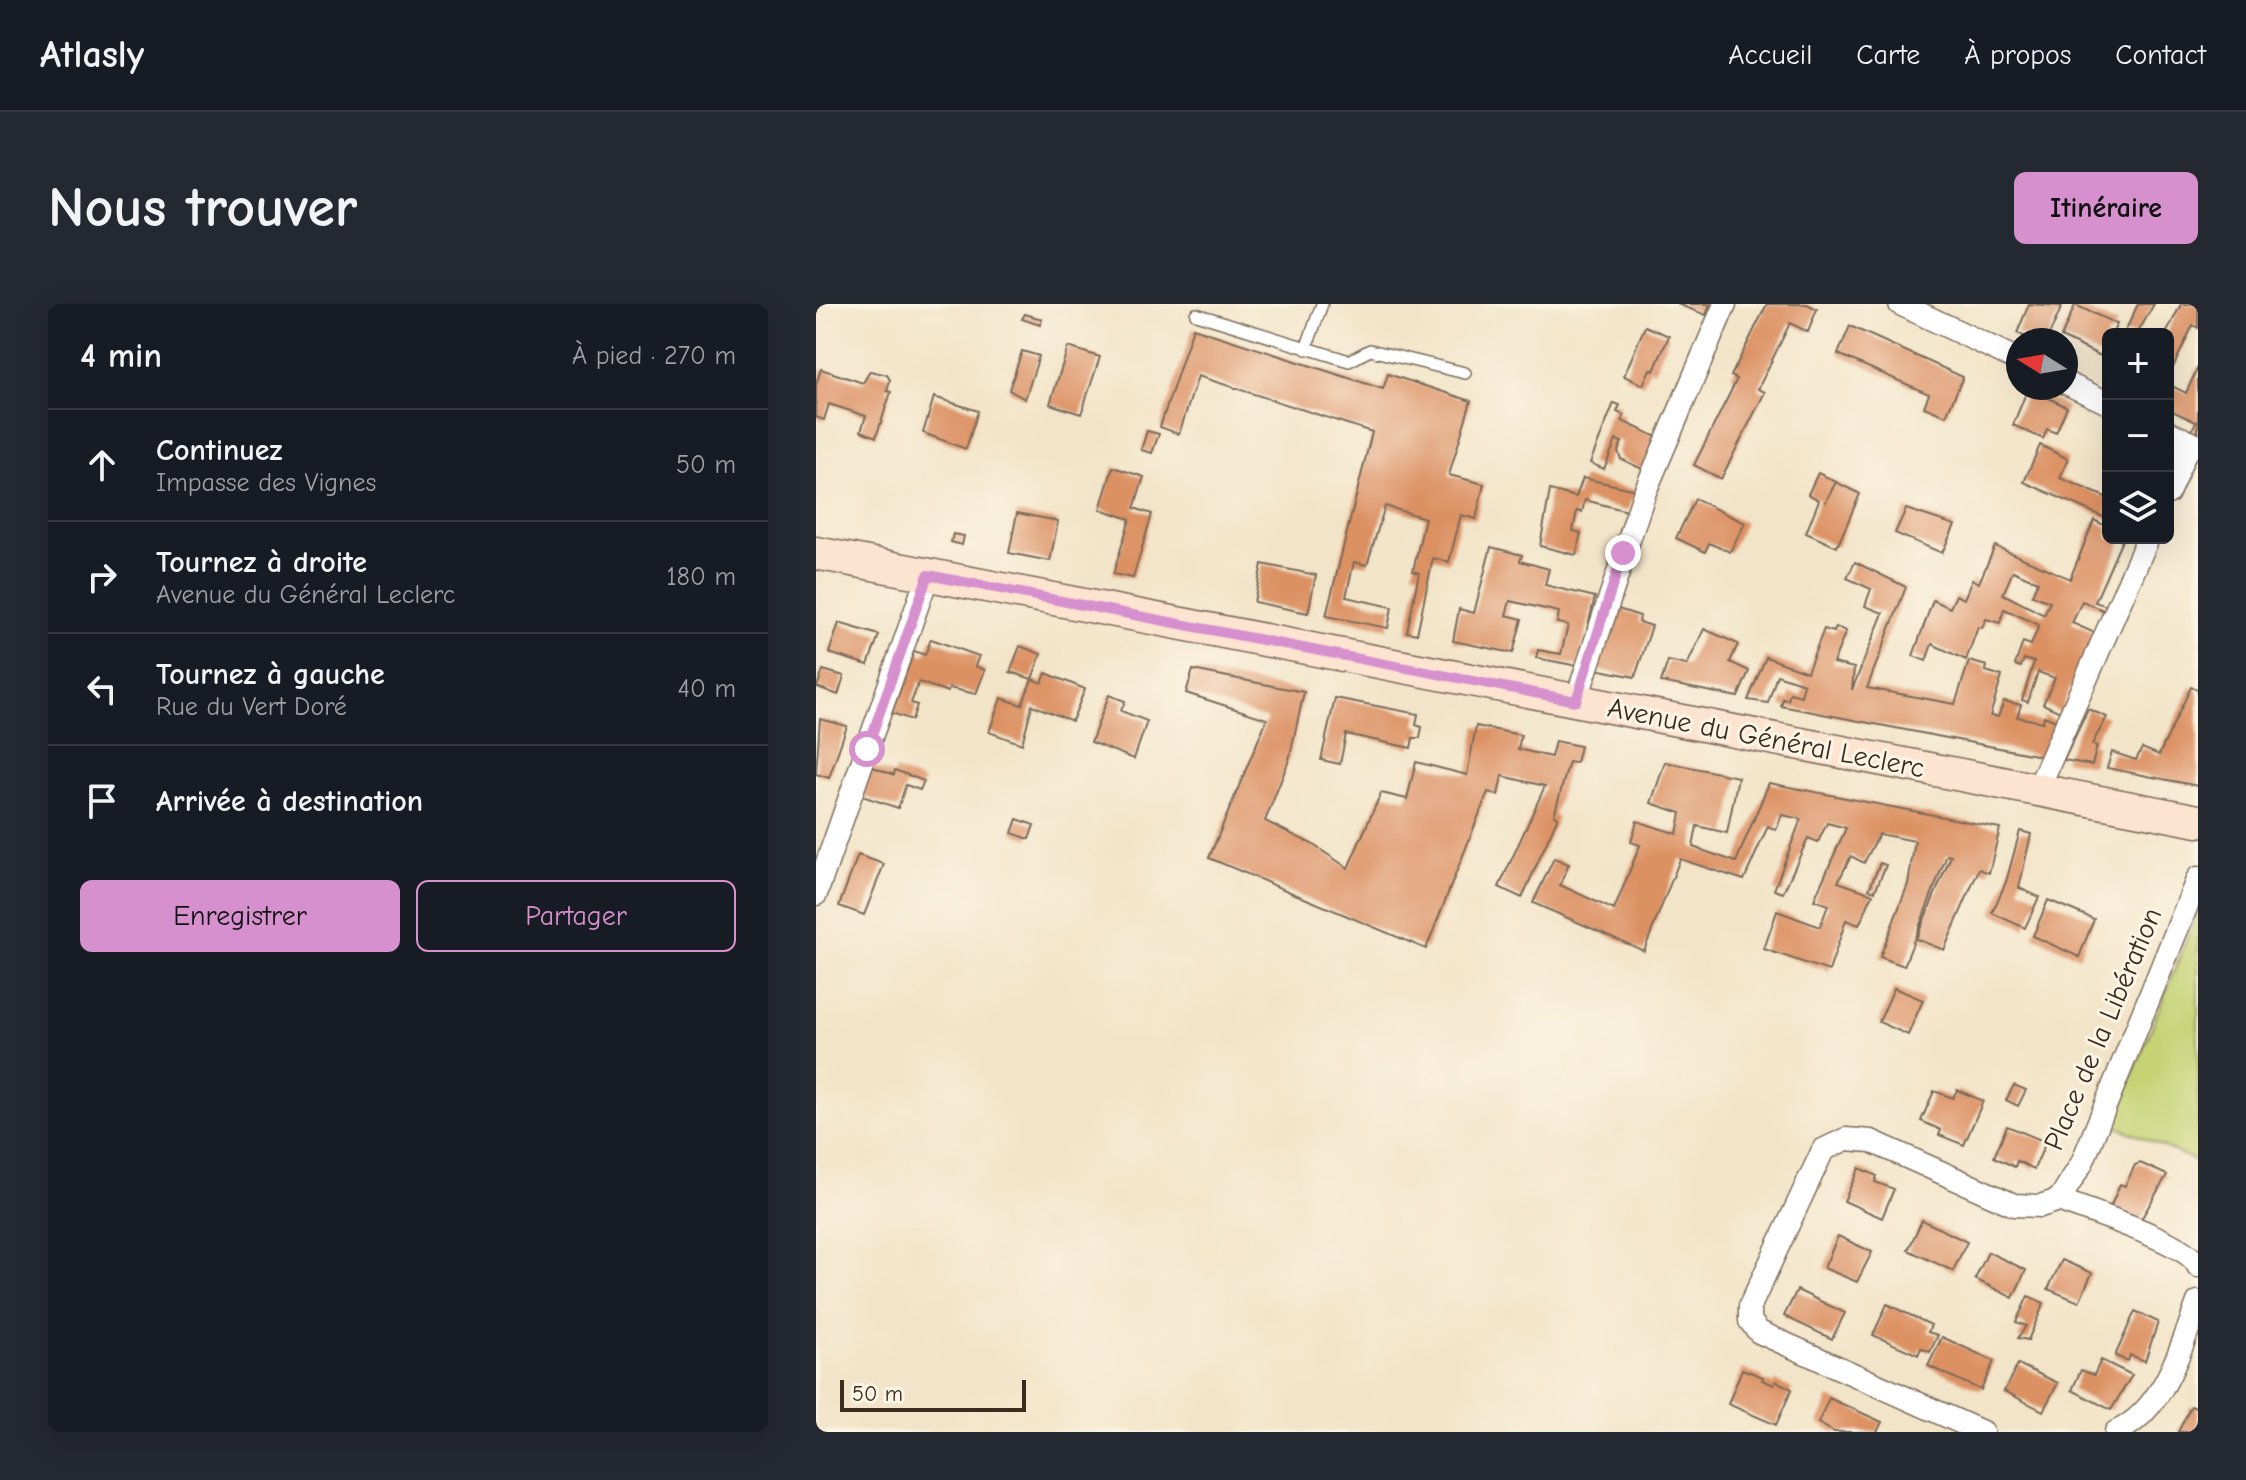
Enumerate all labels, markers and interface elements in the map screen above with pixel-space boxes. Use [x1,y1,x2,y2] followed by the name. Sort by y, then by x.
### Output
[40,33,144,77] text: Atlasly
[1728,39,1812,71] text: Accueil
[1856,39,1920,71] text: Carte
[1964,39,2071,71] text: À propos
[2115,39,2206,71] text: Contact
[2014,172,2198,244] button: Itinéraire
[48,176,357,240] text: Nous trouver
[2006,328,2078,400] north arrow
[2102,328,2174,544] map controls
[2102,328,2174,400] button: +
[80,336,162,376] text: 4 min
[572,341,736,371] text: À pied · 270 m
[2102,400,2174,472] button: −
[156,433,282,468] text: Continuez
[80,443,124,487] icon: ahead
[676,450,736,480] text: 50 m
[156,468,376,498] text: Impasse des Vignes
[2102,472,2174,544] button: layers
[1605,535,1641,571] route end
[156,545,367,580] text: Tournez à droite
[80,555,124,599] icon: right
[666,562,736,592] text: 180 m
[156,580,455,610] text: Avenue du Général Leclerc
[156,657,385,692] text: Tournez à gauche
[80,667,124,711] icon: left
[677,674,736,704] text: 40 m
[156,692,347,722] text: Rue du Vert Doré
[1605,692,1927,784] street label: Avenue du Général Leclerc
[849,731,885,767] route start
[80,779,124,823] icon: arrive
[156,784,423,819] text: Arrivée à destination
[80,880,400,952] button: Enregistrer
[416,880,736,952] button: Partager
[2037,903,2169,1155] street label: Place de la Libération
[840,1376,1026,1412] scale bar
[852,1381,903,1407] text: 50 m

